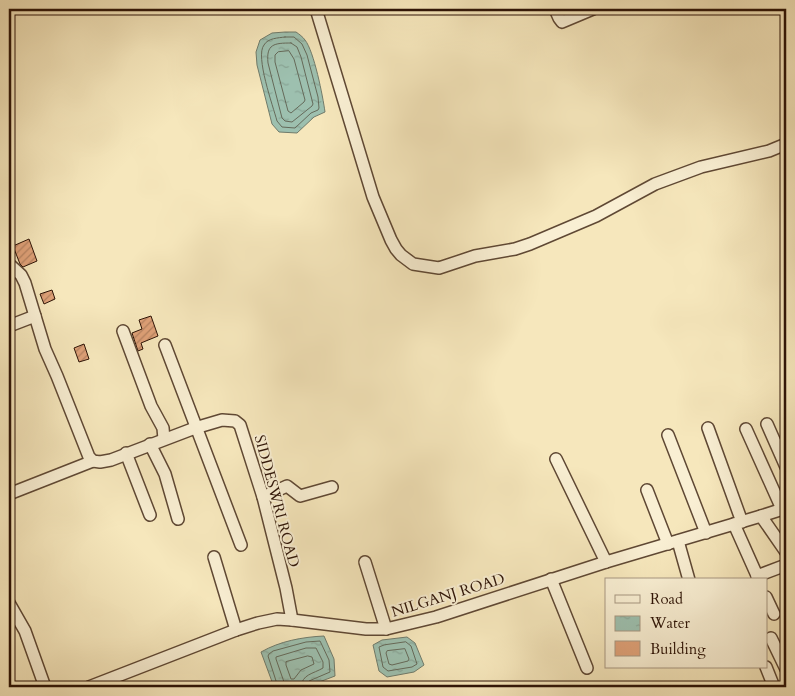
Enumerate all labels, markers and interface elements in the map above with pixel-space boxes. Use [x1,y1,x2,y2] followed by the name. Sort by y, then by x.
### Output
[250,433,304,569] street label: SIDDESWRI ROAD
[389,568,507,622] street label: NILGANJ ROAD
[605,578,768,668] legend
[650,589,683,609] text: Road
[649,613,691,633] text: Water
[650,639,706,659] text: Building

